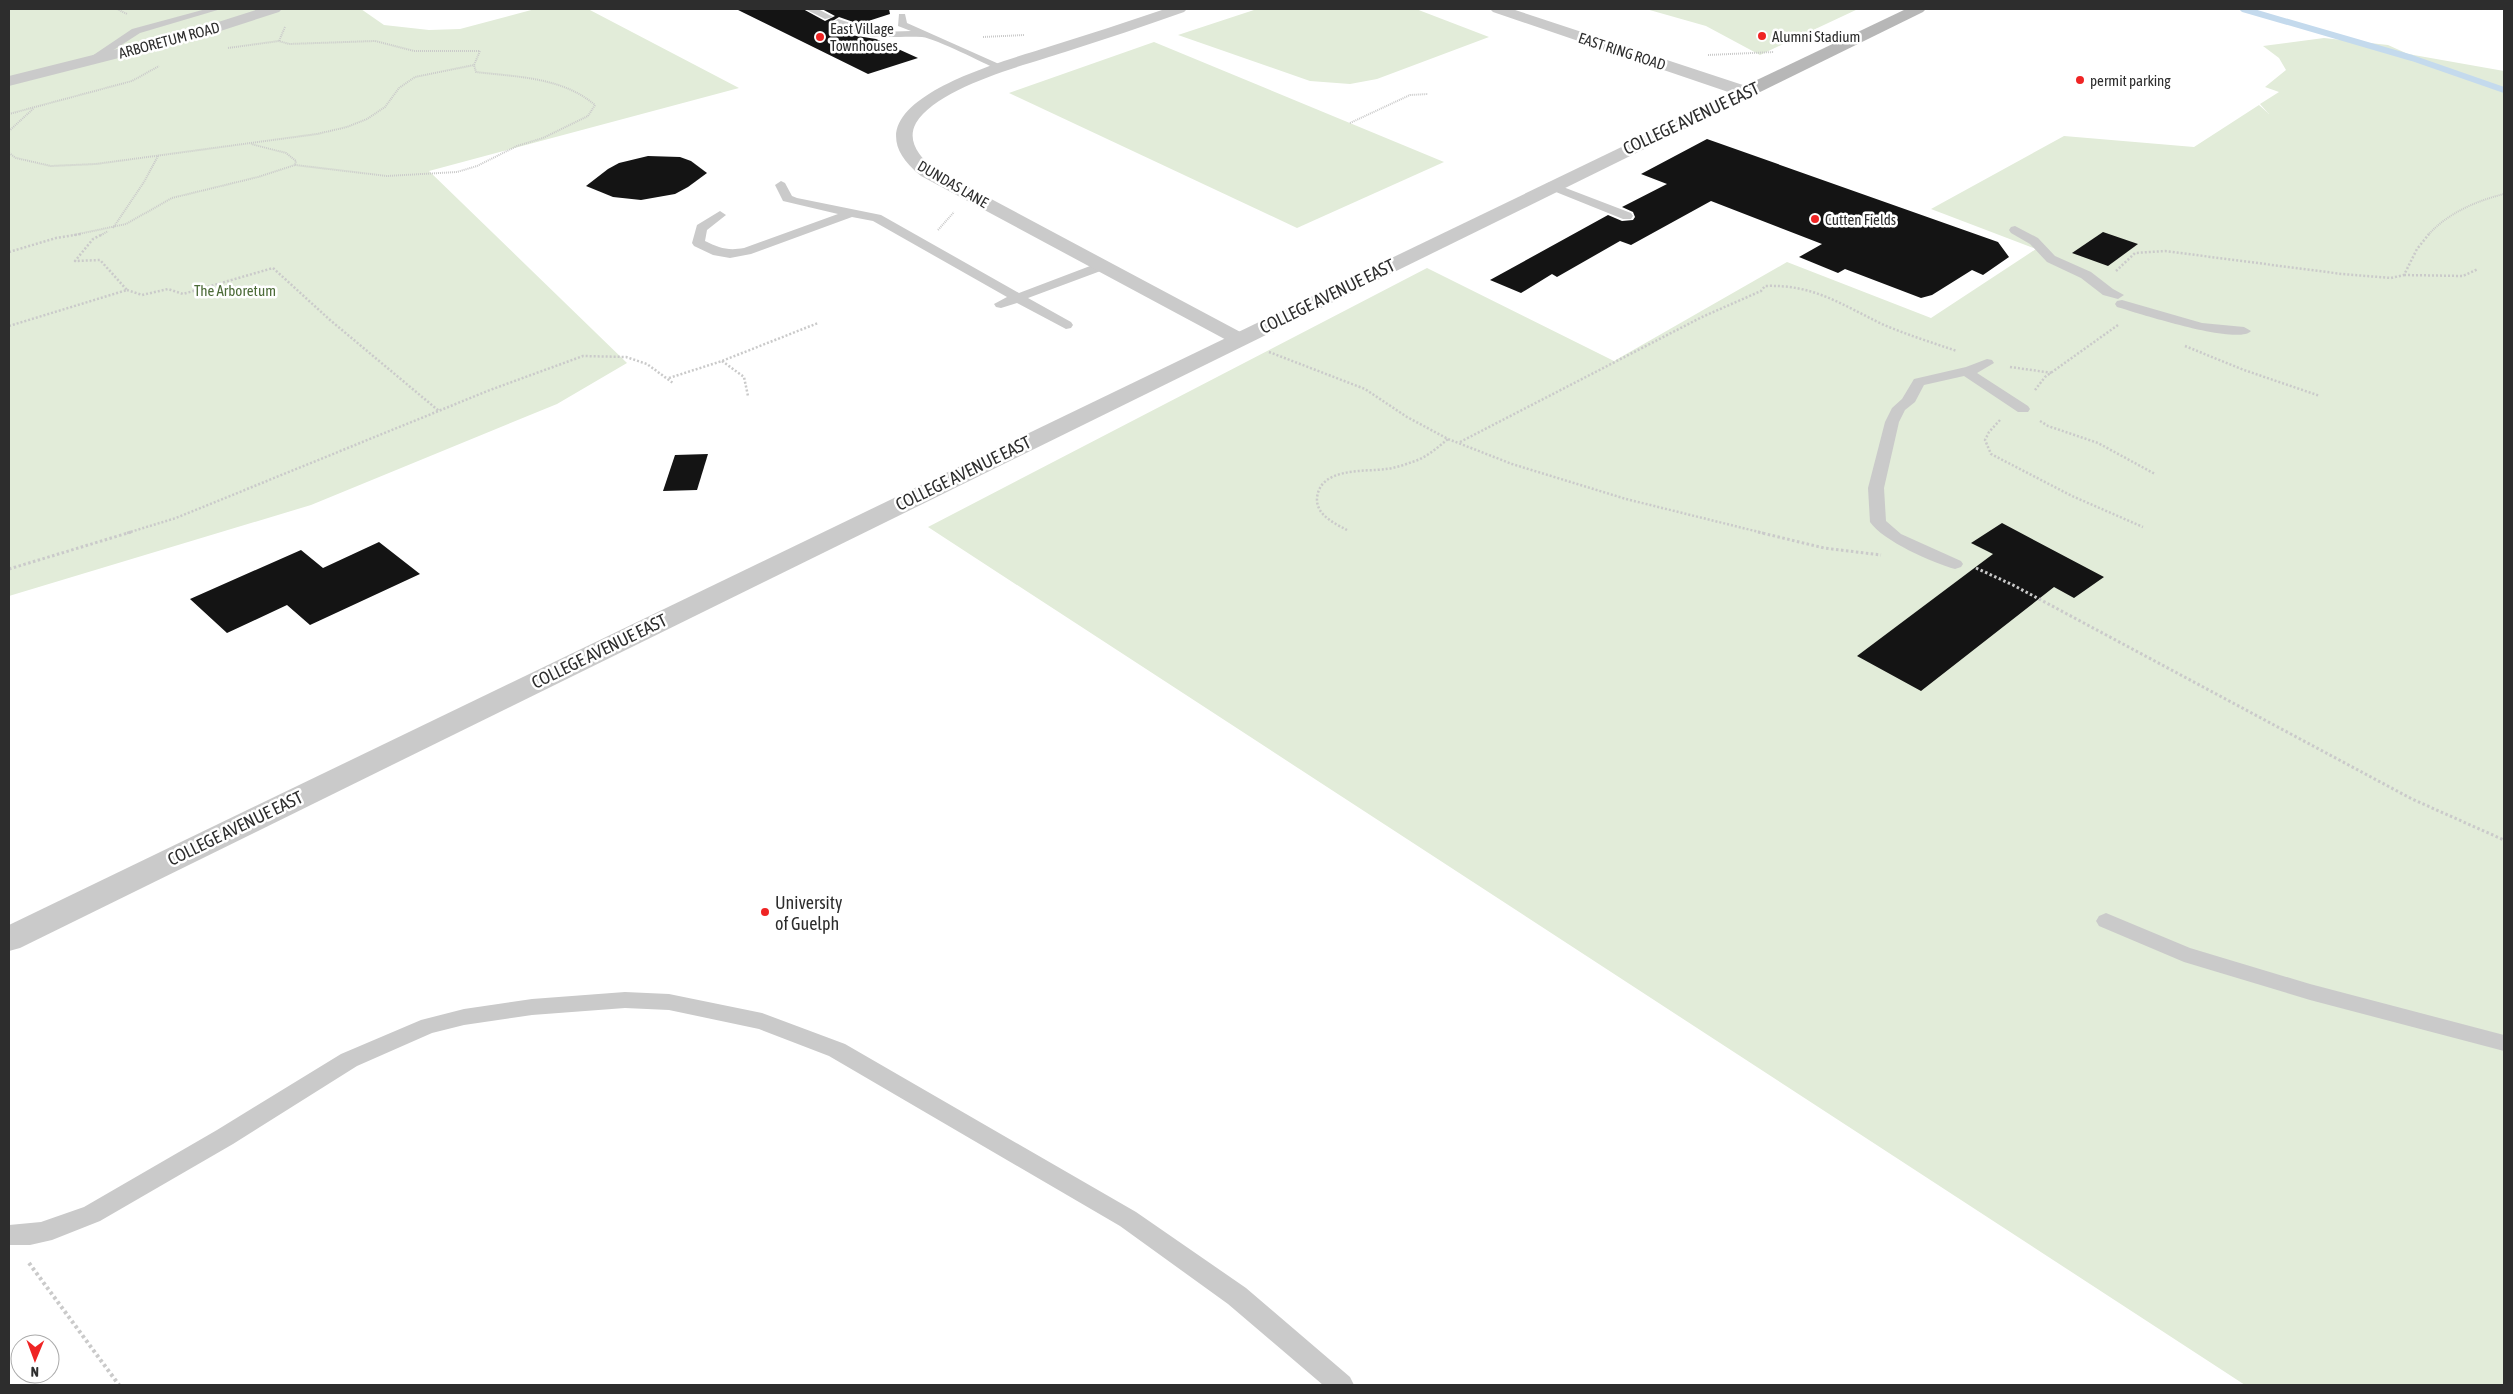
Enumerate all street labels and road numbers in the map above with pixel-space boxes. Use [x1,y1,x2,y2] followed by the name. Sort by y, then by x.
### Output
[117,18,221,62] street label: ARBORETUM ROAD
[1576,29,1668,73] street label: EAST RING ROAD
[1620,77,1762,159] street label: COLLEGE AVENUE EAST
[915,157,992,211] street label: DUNDAS LANE
[1256,254,1398,338] street label: COLLEGE AVENUE EAST
[892,431,1034,515] street label: COLLEGE AVENUE EAST
[528,609,670,693] street label: COLLEGE AVENUE EAST
[164,786,306,870] street label: COLLEGE AVENUE EAST

